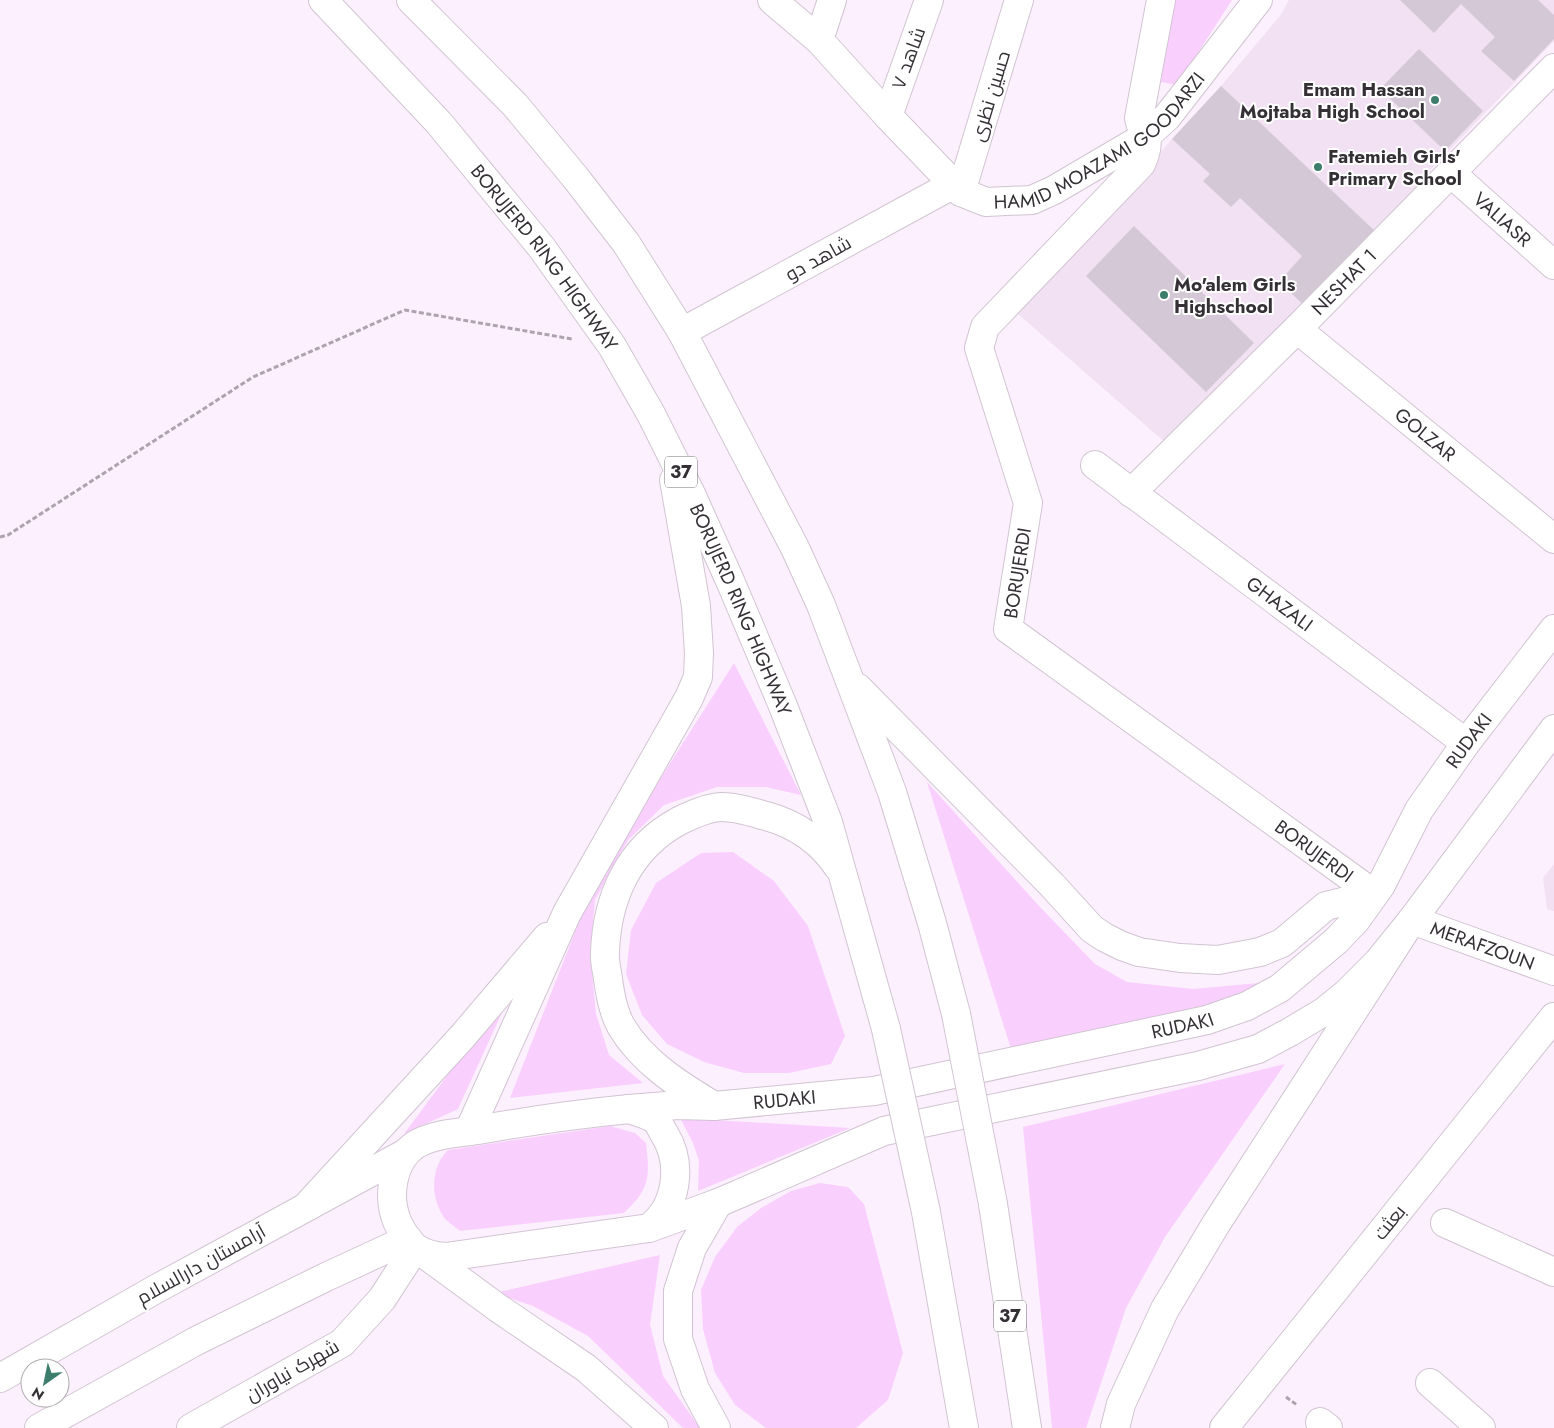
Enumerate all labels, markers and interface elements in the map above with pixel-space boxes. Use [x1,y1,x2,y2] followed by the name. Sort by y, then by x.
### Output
[885,23,932,93] street label: شاهد ۷
[964,47,1017,145] street label: حسین نظری
[993,67,1211,216] street label: HAMID MOAZAMI GOODARZI
[1240,76,1425,125] place label: Emam Hassan Mojtaba High School
[1429,94,1441,106] marker: Emam Hassan Mojtaba High School
[1328,143,1462,192] place label: Fatemieh Girls' Primary School
[464,159,624,357] street label: BORUJERD RING HIGHWAY
[1312,161,1324,173] marker: Fatemieh Girls' Primary School
[1467,186,1537,253] street label: VALIASR
[780,229,856,288] street label: شاهد دو
[1305,243,1383,321] street label: NESHAT 1
[1174,271,1296,320] place label: Mo'alem Girls Highschool
[1158,289,1170,301] marker: Mo'alem Girls Highschool
[1389,401,1462,468] street label: GOLZAR
[665,457,697,488] road number: 37
[683,499,798,720] street label: BORUJERD RING HIGHWAY
[997,526,1038,620] street label: BORUJERDI
[1241,570,1318,638] street label: GHAZALI
[1439,707,1499,774] street label: RUDAKI
[1269,813,1359,889] street label: BORUJERDI
[1427,915,1538,977] street label: MERAFZOUN
[1149,1006,1217,1046] street label: RUDAKI
[752,1084,817,1116] street label: RUDAKI
[1367,1199,1412,1246] street label: بعثت
[132,1218,271,1311] street label: آرامستان دارالسلام
[994,1300,1026,1332] road number: 37
[240,1333,344,1408] street label: شهرک نیاوران
[20,1358,70,1408] north arrow
[28,1382,48,1405] text: N

